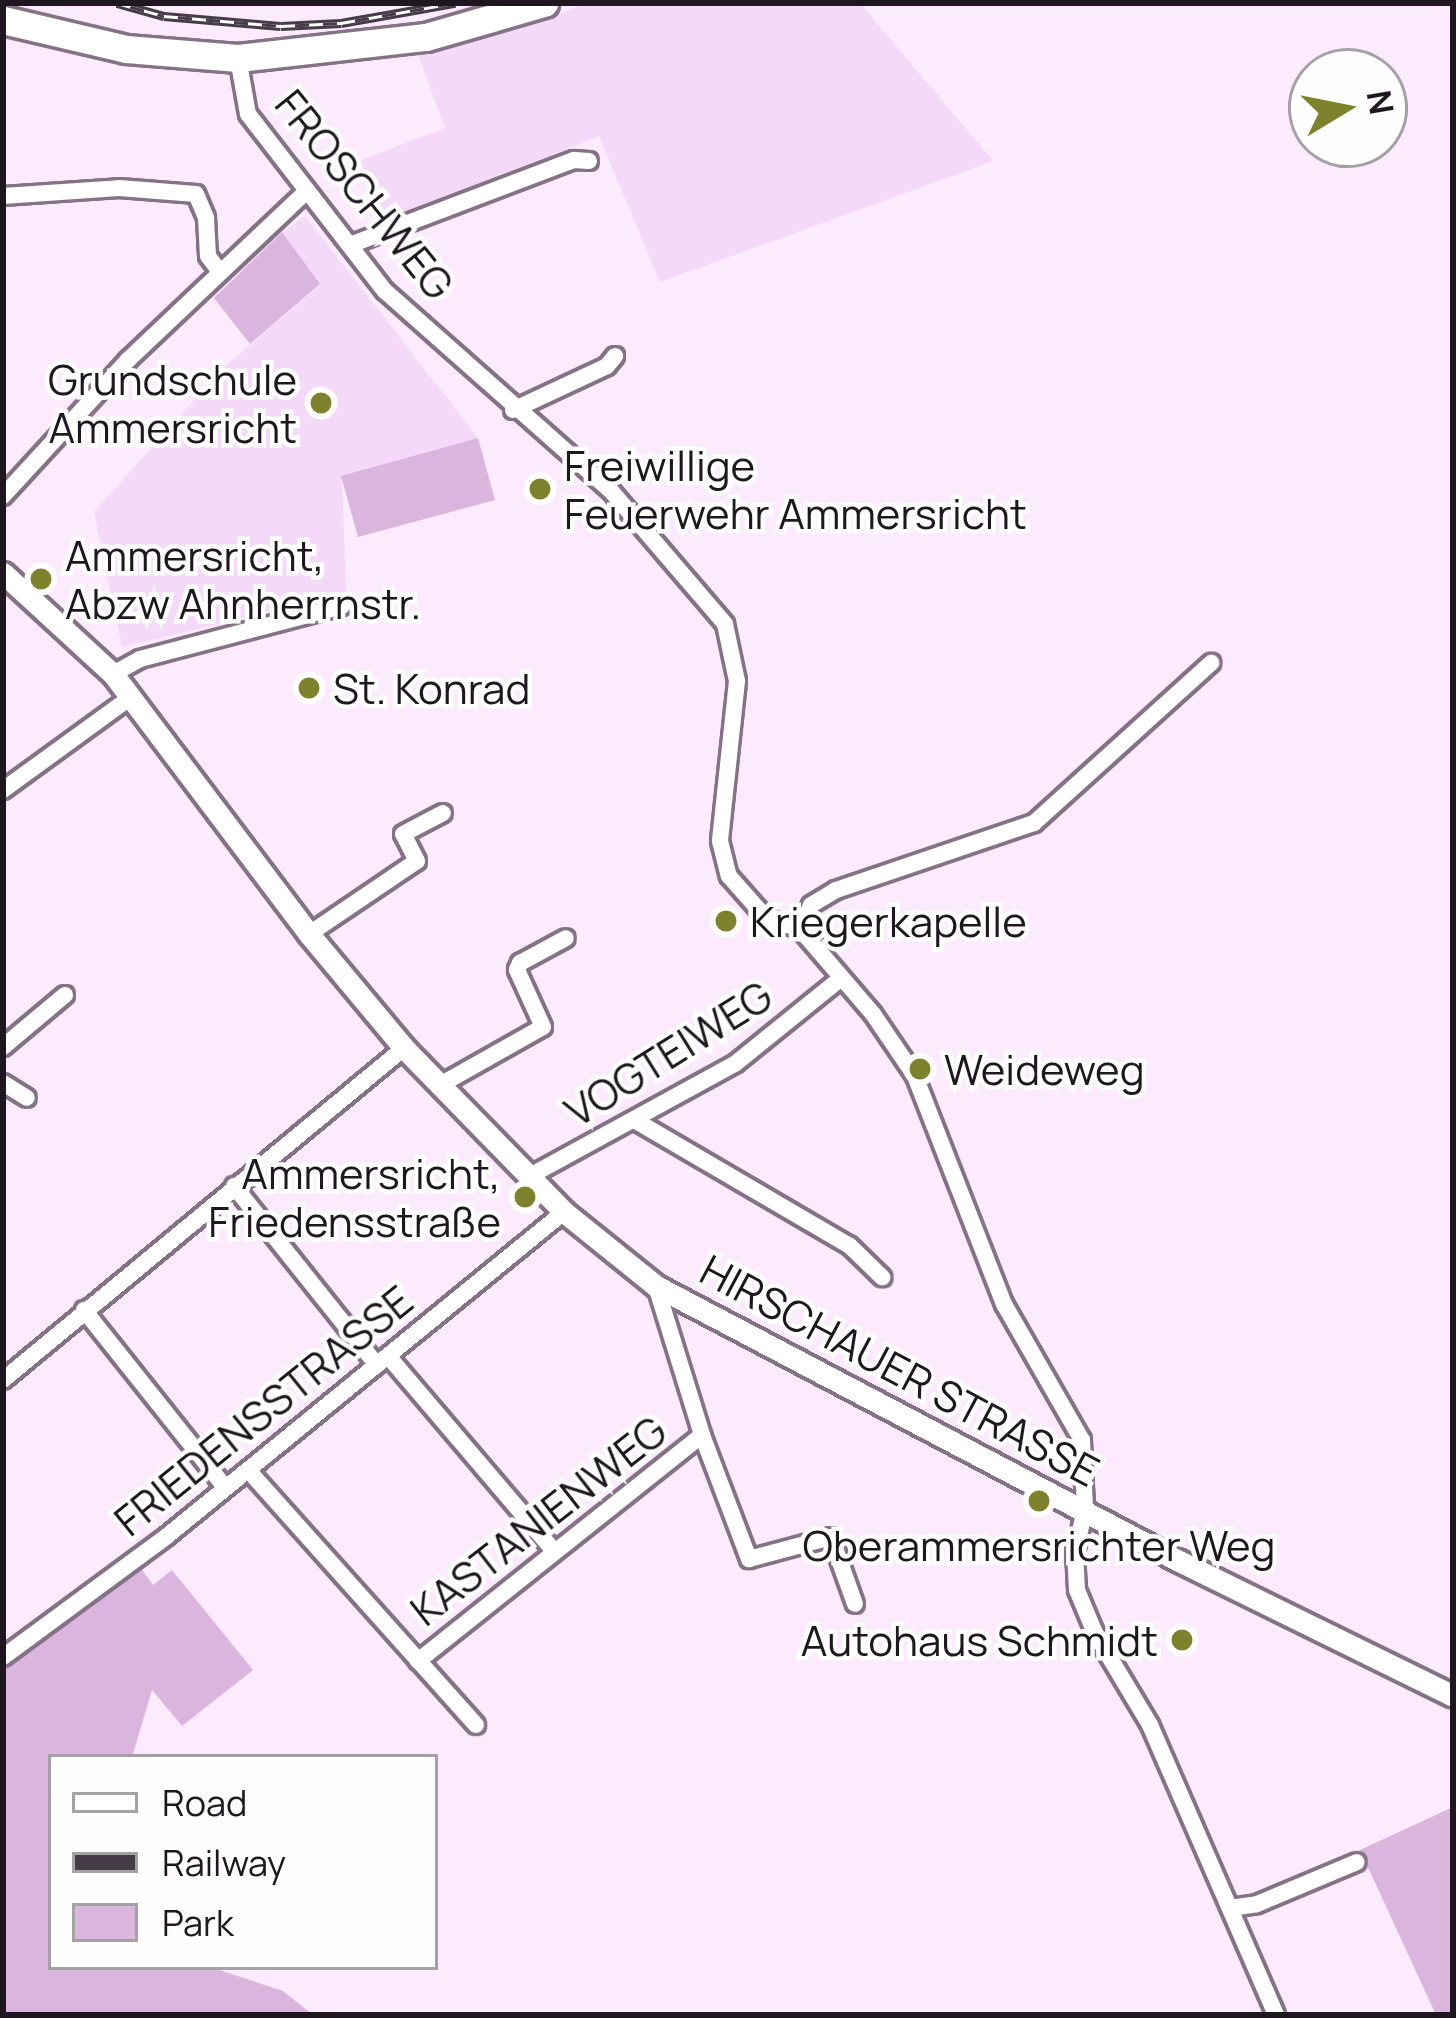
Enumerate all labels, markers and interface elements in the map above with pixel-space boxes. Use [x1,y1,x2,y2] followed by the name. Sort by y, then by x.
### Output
[1288,48,1408,168] north arrow
[265,79,465,309] street label: FROSCHWEG
[1357,87,1405,118] text: N
[48,354,297,452] place label: Grundschule Ammersricht
[308,390,334,416] marker: Grundschule Ammersricht
[564,440,1027,538] place label: Freiwillige Feuerwehr Ammersricht
[527,476,553,502] marker: Freiwillige Feuerwehr Ammersricht
[65,530,421,628] place label: Ammersricht, Abzw Ahnherrnstr.
[28,566,54,592] marker: Ammersricht, Abzw Ahnherrnstr.
[333,663,530,713] place label: St. Konrad
[296,675,322,701] marker: St. Konrad
[750,896,1027,946] place label: Kriegerkapelle
[713,908,739,934] marker: Kriegerkapelle
[555,970,781,1136] street label: VOGTEIWEG
[944,1044,1145,1094] place label: Weideweg
[907,1056,933,1082] marker: Weideweg
[208,1148,501,1246] place label: Ammersricht, Friedensstraße
[512,1184,538,1210] marker: Ammersricht, Friedensstraße
[692,1244,1108,1496] street label: HIRSCHAUER STRASSE
[104,1275,422,1545] street label: FRIEDENSSTRASSE
[400,1405,676,1635] street label: KASTANIENWEG
[1026,1488,1052,1514] marker: Oberammersrichter Weg
[803,1520,1275,1570] place label: Oberammersrichter Weg
[801,1615,1158,1665] place label: Autohaus Schmidt
[1169,1627,1195,1653] marker: Autohaus Schmidt
[48,1754,438,1970] legend
[162,1778,247,1827] text: Road
[162,1838,286,1887] text: Railway
[162,1898,234,1947] text: Park

